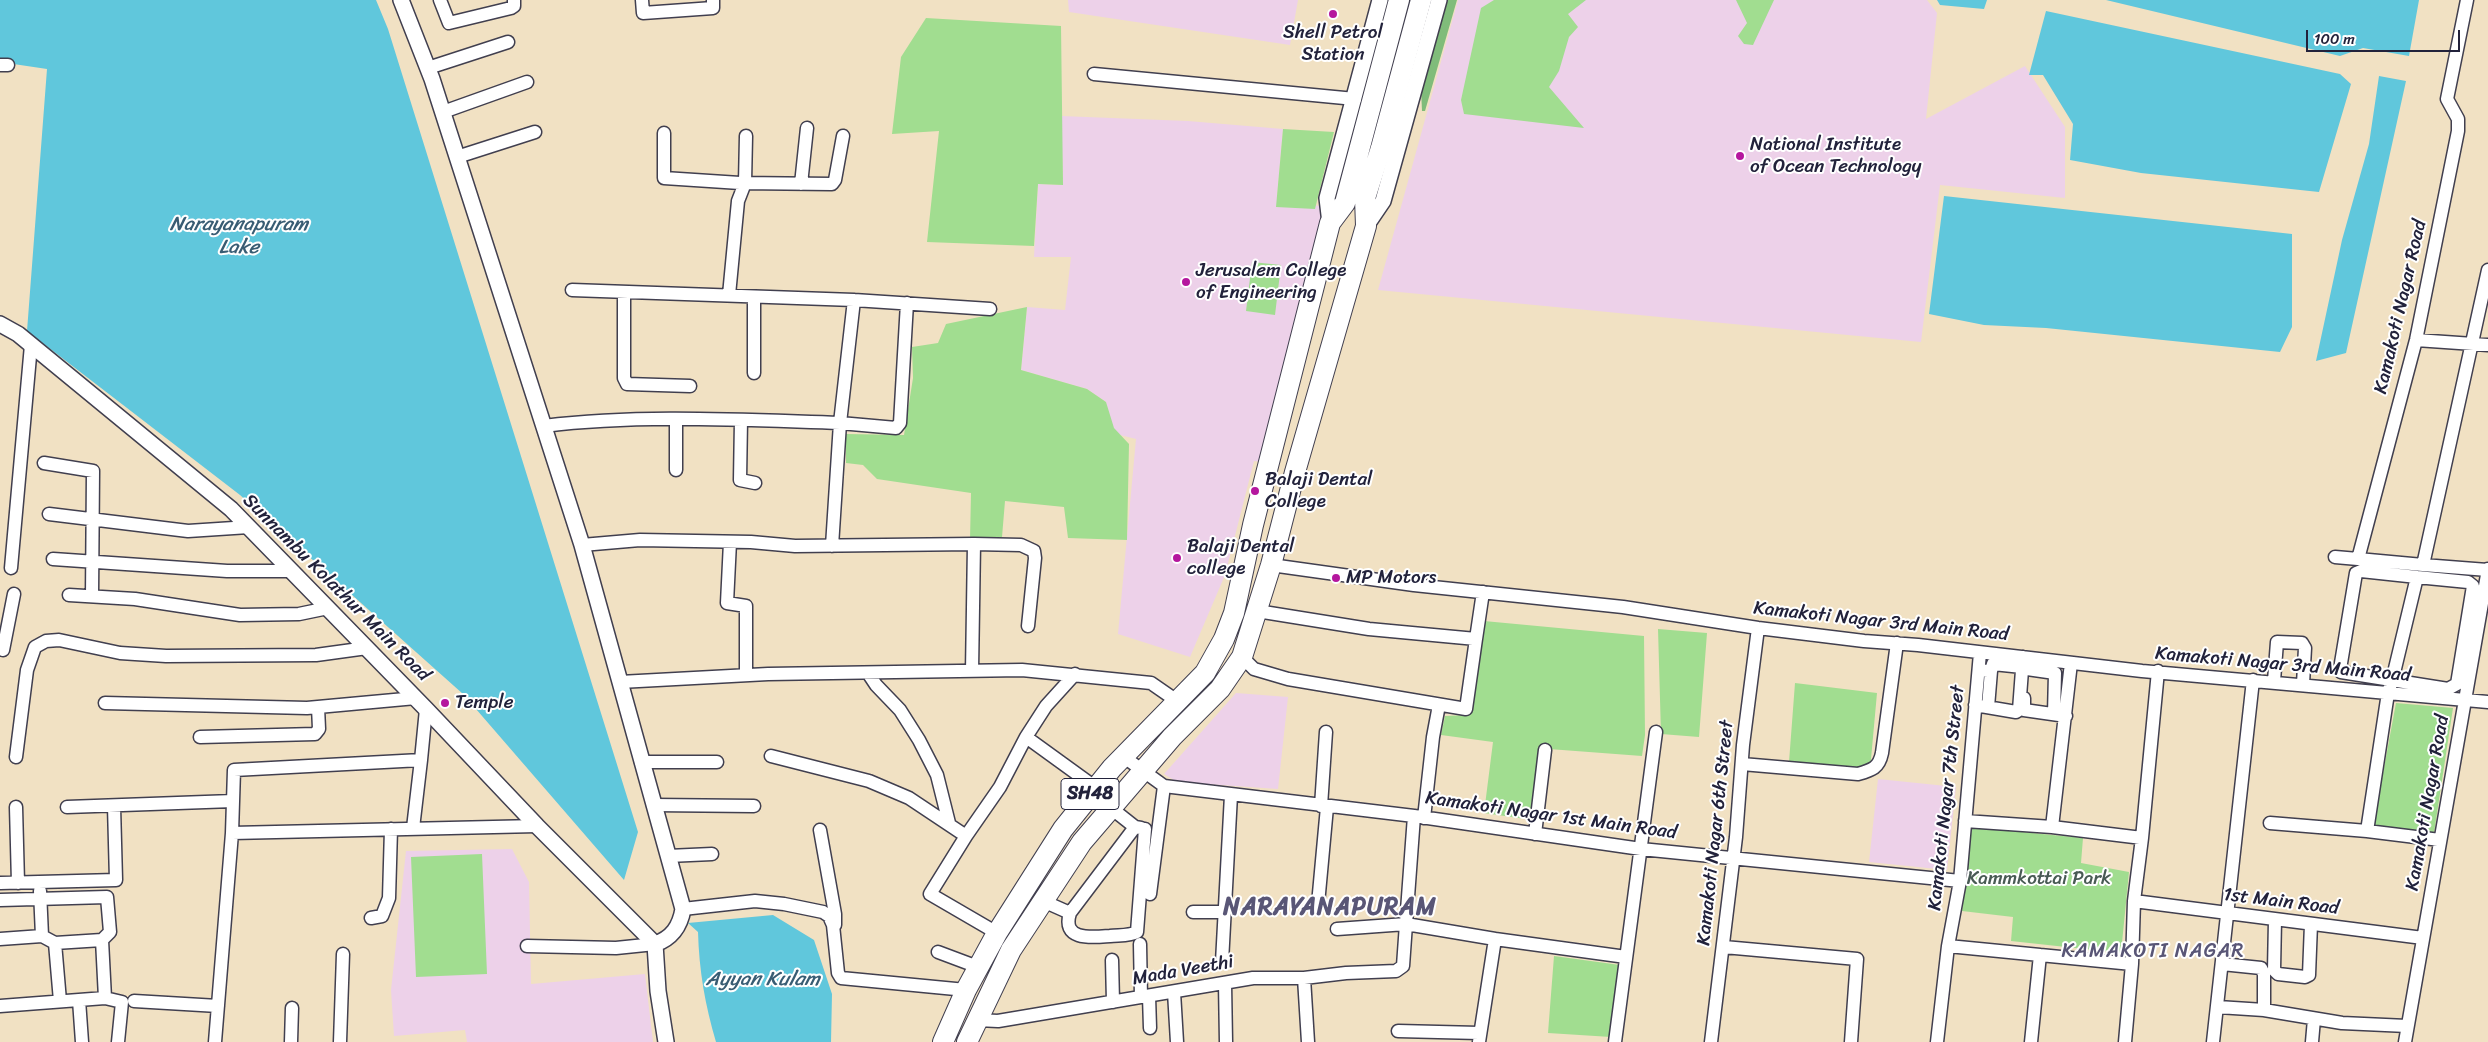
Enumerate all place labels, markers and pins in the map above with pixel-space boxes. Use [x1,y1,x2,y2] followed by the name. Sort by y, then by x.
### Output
[1327,8,1339,20] marker: Shell Petrol Station
[1283,22,1383,66] place label: Shell Petrol Station
[1750,134,1921,178] place label: National Institute of Ocean Technology
[1734,150,1746,162] marker: National Institute of Ocean Technology
[1196,260,1346,304] place label: Jerusalem College of Engineering
[1180,276,1192,288] marker: Jerusalem College of Engineering
[1265,469,1372,513] place label: Balaji Dental College
[1249,485,1261,497] marker: Balaji Dental College
[1187,536,1294,580] place label: Balaji Dental college
[1171,552,1183,564] marker: Balaji Dental college
[1346,567,1436,589] place label: MP Motors
[1330,572,1342,584] marker: MP Motors
[455,692,513,714] place label: Temple
[439,697,451,709] marker: Temple

